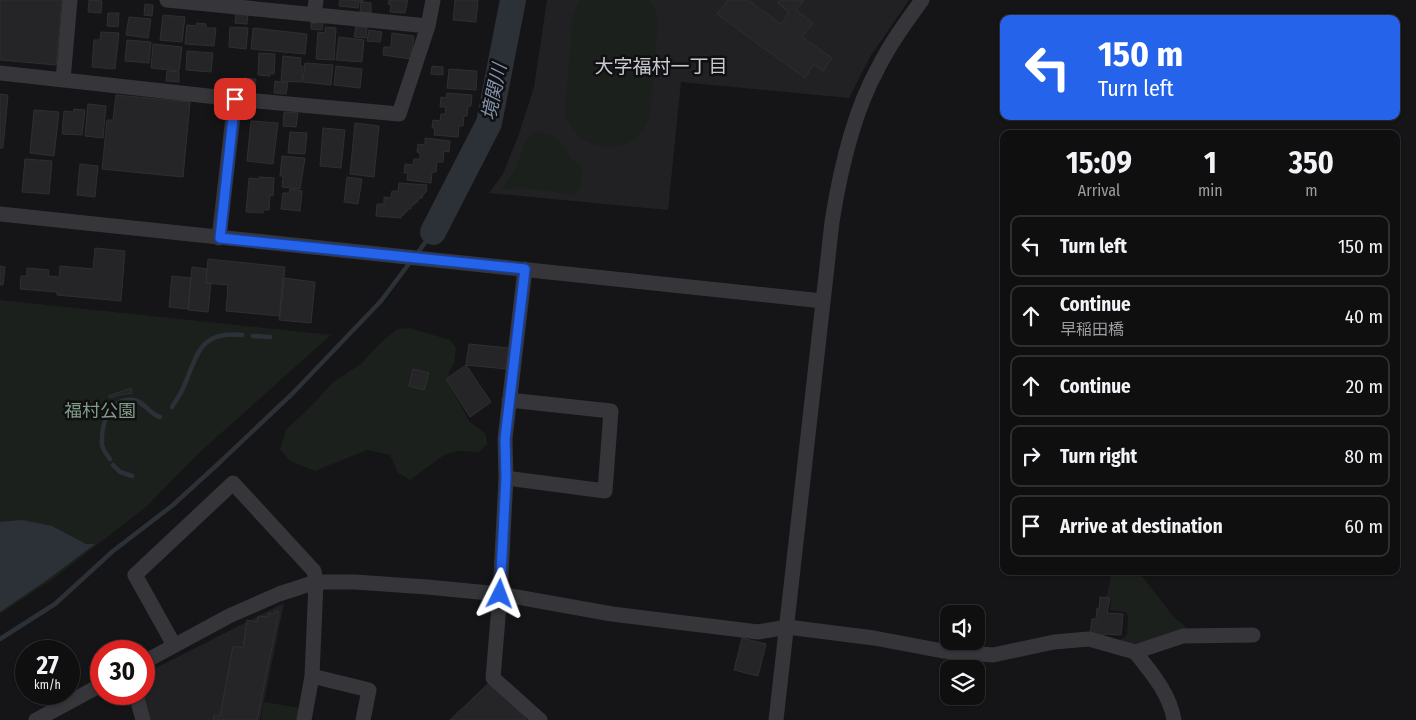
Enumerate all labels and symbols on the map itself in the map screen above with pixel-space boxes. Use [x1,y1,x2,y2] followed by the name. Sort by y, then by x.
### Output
[594,55,728,78] district label: 大字福村一丁目
[477,60,512,122] water label: 境関川
[214,78,256,120] pin
[64,400,136,422] park label: 福村公園
[473,567,525,619] position arrow
[90,640,155,705] speed limit sign: 30

